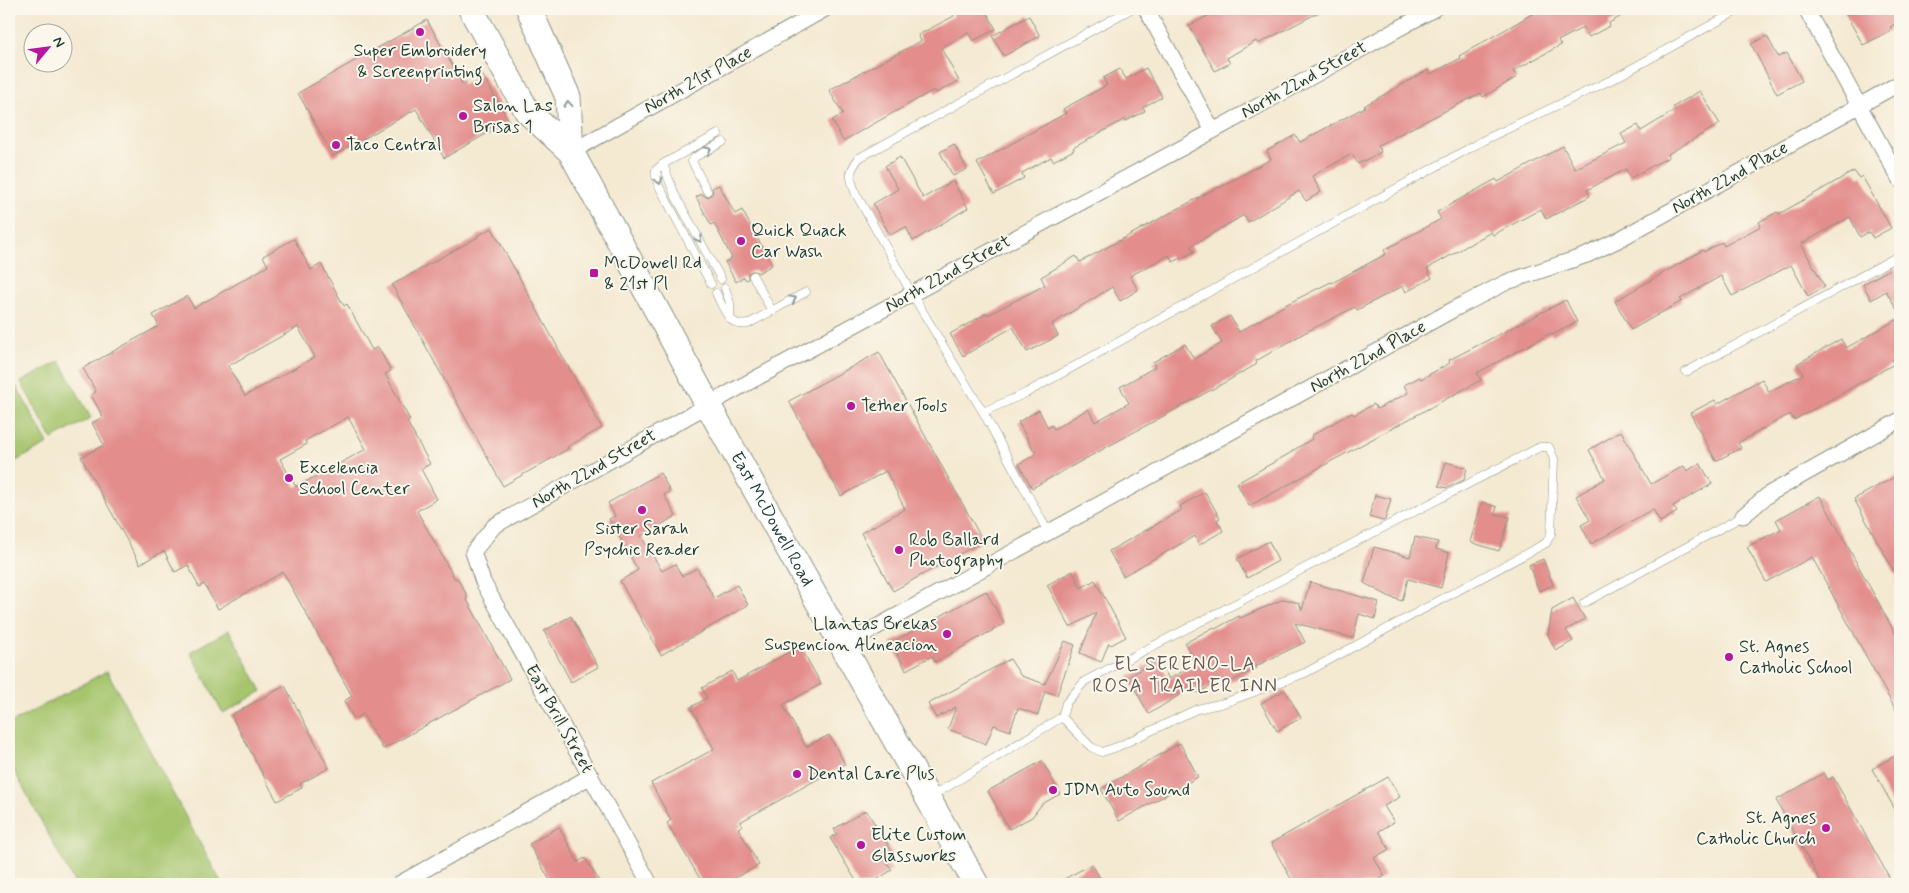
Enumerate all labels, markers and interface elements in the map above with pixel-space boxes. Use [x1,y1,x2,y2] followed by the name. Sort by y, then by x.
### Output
[22,22,72,72] north arrow
[414,26,426,38] marker: Super Embroidery & Screenprinting
[48,34,69,51] text: N
[1237,35,1371,125] street label: North 22nd Street
[353,39,487,86] place label: Super Embroidery & Screenprinting
[640,40,756,120] street label: North 21st Place
[473,94,553,139] place label: Salon Las Brisas 1
[563,99,574,107] one-way arrow
[457,110,469,122] marker: Salon Las Brisas 1
[346,133,442,157] place label: Taco Central
[1667,136,1793,220] street label: North 22nd Place
[330,139,342,151] marker: Taco Central
[702,146,711,156] one-way arrow
[653,177,663,185] one-way arrow
[751,219,847,264] place label: Quick Quack Car Wash
[881,229,1015,319] street label: North 22nd Street
[693,234,703,243] one-way arrow
[735,235,747,247] marker: Quick Quack Car Wash
[604,251,702,296] place label: McDowell Rd & 21st Pl
[588,267,600,279] marker: McDowell Rd & 21st Pl
[788,295,797,305] one-way arrow
[1305,315,1431,399] street label: North 22nd Place
[861,394,947,418] place label: Tether Tools
[845,400,857,412] marker: Tether Tools
[527,424,661,514] street label: North 22nd Street
[725,447,819,591] street label: East McDowell Road
[299,456,410,501] place label: Excelencia School Center
[283,472,295,484] marker: Excelencia School Center
[636,504,648,516] marker: Sister Sarah Psychic Reader
[584,517,700,562] place label: Sister Sarah Psychic Reader
[909,528,1003,575] place label: Rob Ballard Photography
[893,544,905,556] marker: Rob Ballard Photography
[764,612,937,657] place label: Llantas Brekas Suspencion Alineacion
[941,628,953,640] marker: Llantas Brekas Suspencion Alineacion
[1739,635,1852,680] place label: St. Agnes Catholic School
[1723,651,1735,663] marker: St. Agnes Catholic School
[1092,652,1278,699] district label: EL SERENO-LA ROSA TRAILER INN
[519,660,599,778] street label: East Brill Street
[807,762,935,786] place label: Dental Care Plus
[791,768,803,780] marker: Dental Care Plus
[1063,778,1190,802] place label: JDM Auto Sound
[1047,784,1059,796] marker: JDM Auto Sound
[1696,806,1816,851] place label: St. Agnes Catholic Church
[1820,822,1832,834] marker: St. Agnes Catholic Church
[871,823,967,868] place label: Elite Custom Glassworks
[855,839,867,851] marker: Elite Custom Glassworks

